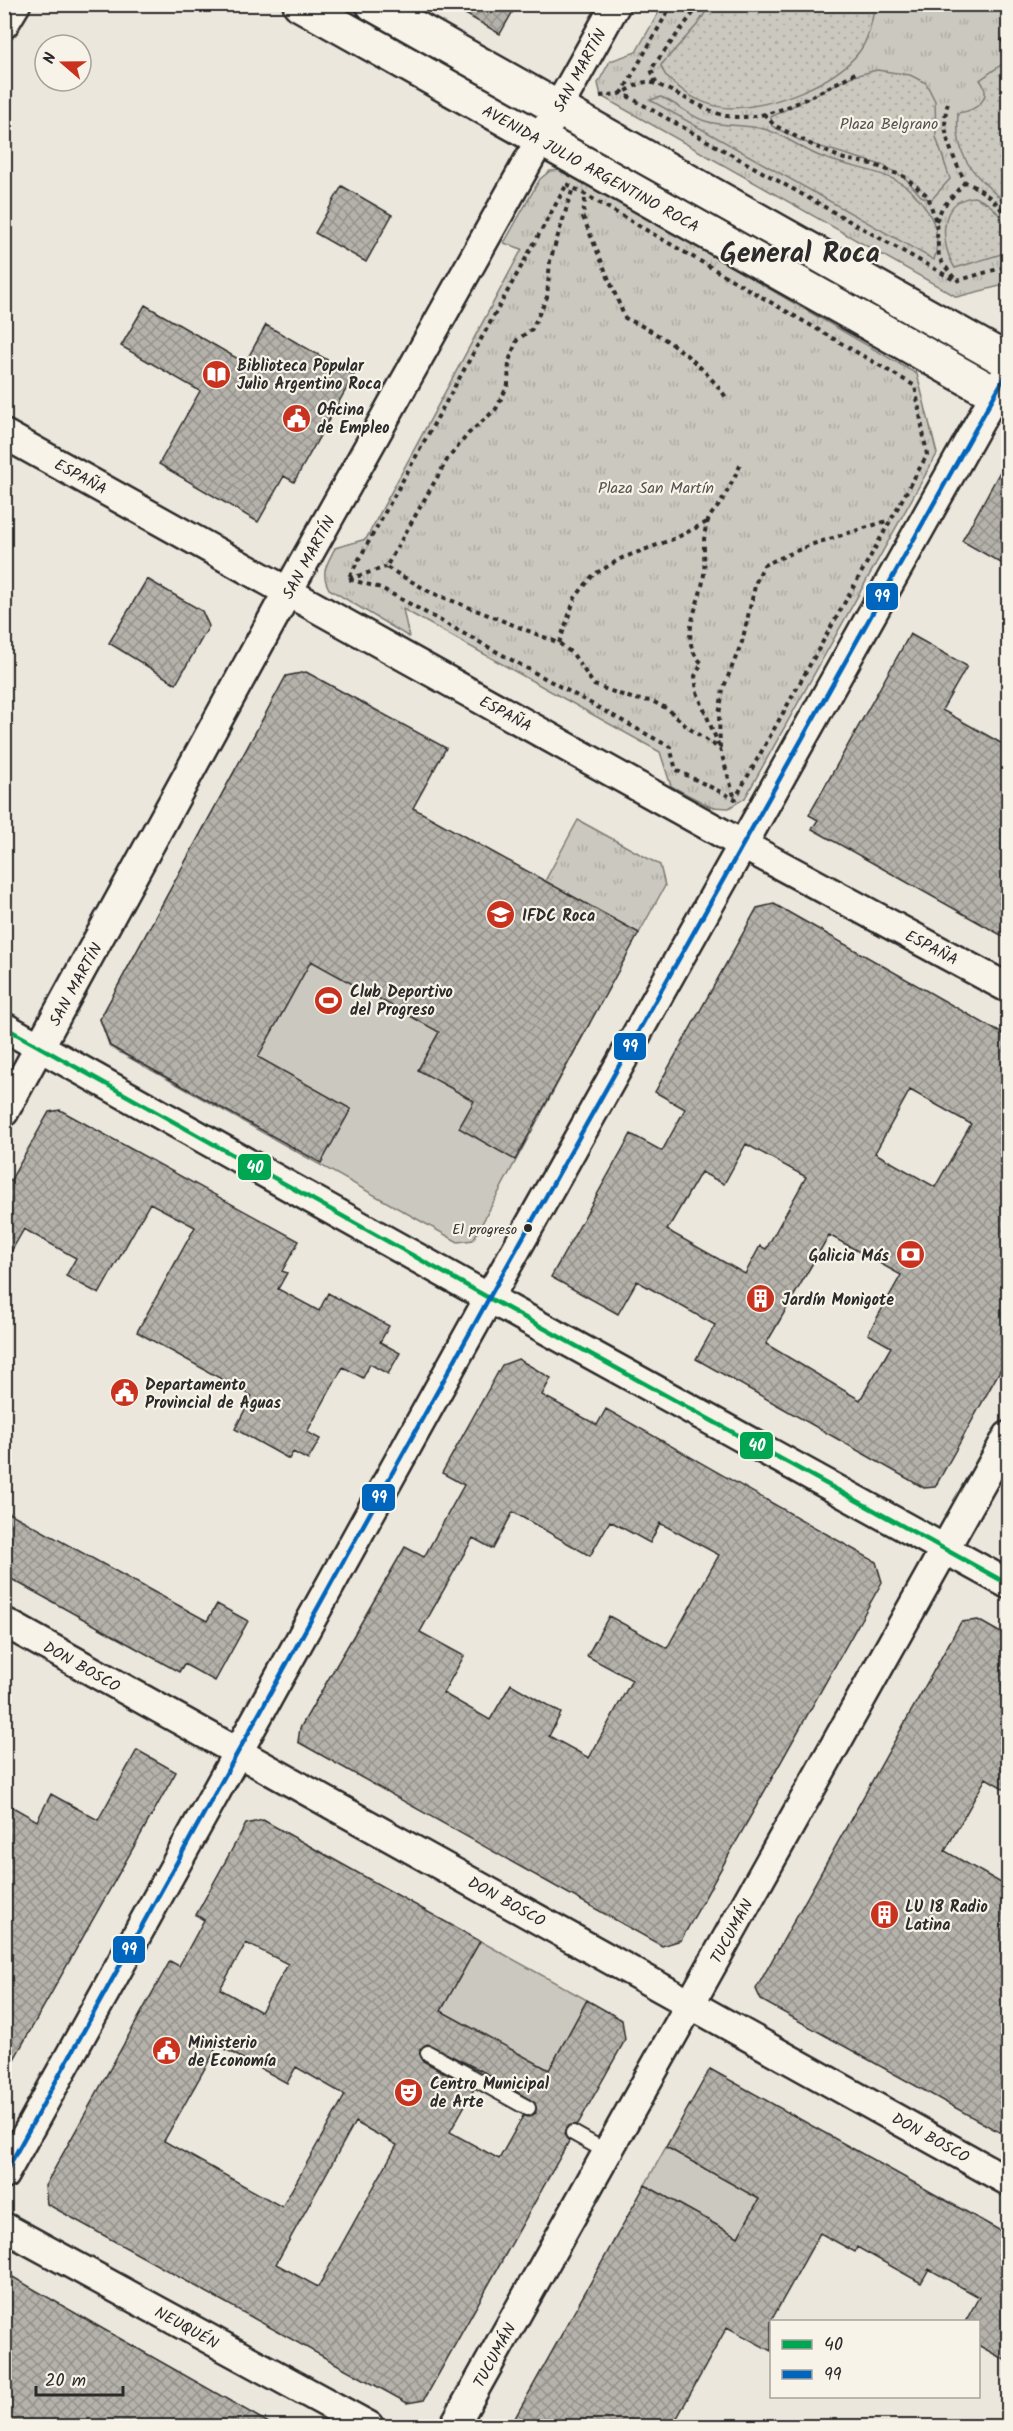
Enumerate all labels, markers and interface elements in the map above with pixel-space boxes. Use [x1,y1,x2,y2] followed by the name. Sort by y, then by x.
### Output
[547,25,614,117] street label: SAN MARTÍN
[33,33,93,93] north arrow
[37,49,64,67] text: N
[477,99,704,240] street label: AVENIDA JULIO ARGENTINO ROCA
[840,112,938,137] park label: Plaza Belgrano
[720,232,880,277] district label: General Roca
[237,354,381,397] place label: Biblioteca Popular Julio Argentino Roca
[200,358,232,390] library icon: Biblioteca Popular Julio Argentino Roca
[317,398,389,441] place label: Oficina de Empleo
[280,402,312,434] public building icon: Oficina de Empleo
[49,453,111,502] street label: ESPAÑA
[598,476,714,501] park label: Plaza San Martín
[276,512,343,604] street label: SAN MARTÍN
[865,582,899,611] line badge: 99
[874,585,890,610] text: 99
[474,690,536,739] street label: ESPAÑA
[485,899,517,931] school or university icon: IFDC Roca
[522,904,595,929] place label: IFDC Roca
[900,924,962,973] street label: ESPAÑA
[43,939,110,1031] street label: SAN MARTÍN
[350,980,453,1023] place label: Club Deportivo del Progreso
[313,984,345,1016] sports icon: Club Deportivo del Progreso
[613,1032,647,1061] line badge: 99
[622,1035,638,1060] text: 99
[237,1153,272,1181] line badge: 40
[247,1156,264,1181] text: 40
[452,1219,517,1241] place label: El progreso
[522,1222,534,1234] marker: El progreso
[894,1239,926,1271] bank icon: Galicia Más
[809,1244,890,1269] place label: Galicia Más
[745,1283,777,1315] building icon: Jardín Monigote
[782,1288,894,1313] place label: Jardín Monigote
[145,1373,282,1416] place label: Departamento Provincial de Aguas
[108,1377,140,1409] public building icon: Departamento Provincial de Aguas
[739,1431,774,1460] line badge: 40
[749,1434,766,1459] text: 40
[361,1483,396,1512] line badge: 99
[371,1486,387,1511] text: 99
[38,1635,125,1700] street label: DON BOSCO
[463,1871,550,1934] street label: DON BOSCO
[704,1895,760,1969] street label: TUCUMÁN
[905,1895,988,1938] place label: LU 18 Radio Latina
[868,1899,900,1931] building icon: LU 18 Radio Latina
[112,1935,146,1964] line badge: 99
[121,1938,137,1963] text: 99
[188,2031,276,2074] place label: Ministerio de Economía
[151,2035,183,2067] public building icon: Ministerio de Economía
[430,2072,550,2115] place label: Centro Municipal de Arte
[393,2076,425,2108] theatre icon: Centro Municipal de Arte
[887,2107,974,2170] street label: DON BOSCO
[150,2300,223,2356] street label: NEUQUÉN
[467,2319,523,2393] street label: TUCUMÁN
[770,2320,980,2398] legend
[824,2331,843,2360] text: 40
[36,2359,123,2397] scale bar
[824,2361,842,2390] text: 99
[45,2367,86,2396] text: 20 m

